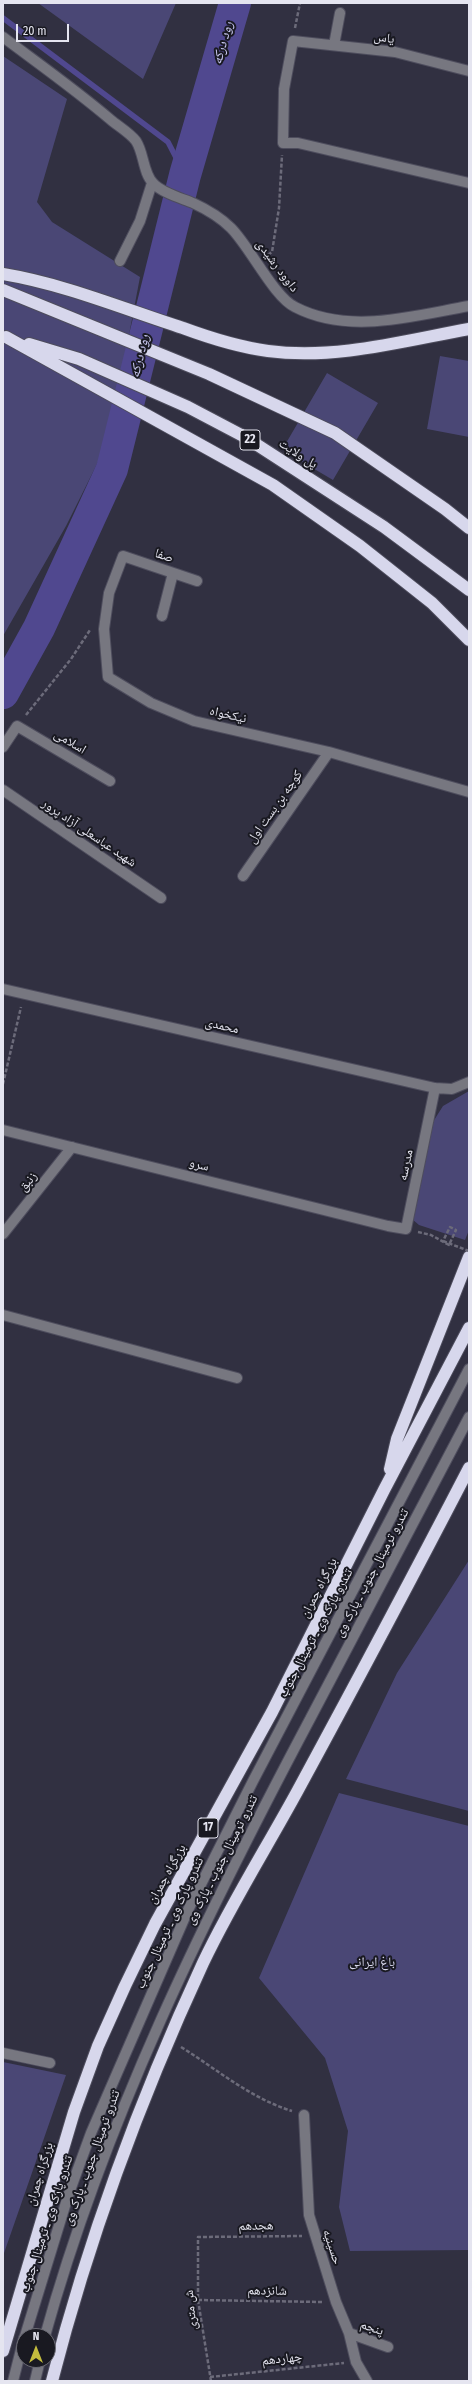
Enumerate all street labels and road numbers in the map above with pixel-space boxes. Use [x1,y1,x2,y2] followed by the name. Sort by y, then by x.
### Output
[373,29,395,47] street label: یاس
[252,237,302,295] street label: داوود رشیدی
[240,430,260,450] road number: 22
[276,436,320,472] street label: پل ولایت
[153,546,175,566] street label: صفا
[208,703,248,727] street label: نیکخواه
[51,726,89,758] street label: اسلامی
[244,767,306,847] street label: کوچه بن بست اول
[39,796,139,870] street label: شهید عباسعلی آزاد پرور
[204,1015,240,1037] street label: محمدی
[395,1148,417,1182] street label: مدرسه
[187,1155,211,1175] street label: سرو
[15,1169,41,1195] street label: زنبق
[332,1506,412,1640] street label: تندرو ترمینال جنوب ـ پارک وی
[297,1555,341,1621] street label: بزرگراه چمران
[276,1566,356,1700] street label: تندرو پارک وی ـ ترمینال جنوب
[183,1793,261,1927] street label: تندرو ترمینال جنوب ـ پارک وی
[198,1818,218,1838] road number: 17
[144,1842,190,1906] street label: بزرگراه چمران
[133,1855,207,1991] street label: تندرو پارک وی ـ ترمینال جنوب
[60,2088,124,2228] street label: تندرو ترمینال جنوب ـ پارک وی
[23,2140,57,2208] street label: بزرگراه چمران
[17,2154,77,2294] street label: تندرو پارک وی ـ ترمینال جنوب
[238,2218,274,2234] street label: هجدهم
[319,2228,345,2266] street label: حسینیه
[247,2283,287,2299] street label: شانزدهم
[181,2289,201,2331] street label: ش متری
[358,2317,386,2339] street label: پنجم
[261,2349,303,2369] street label: چهاردهم

